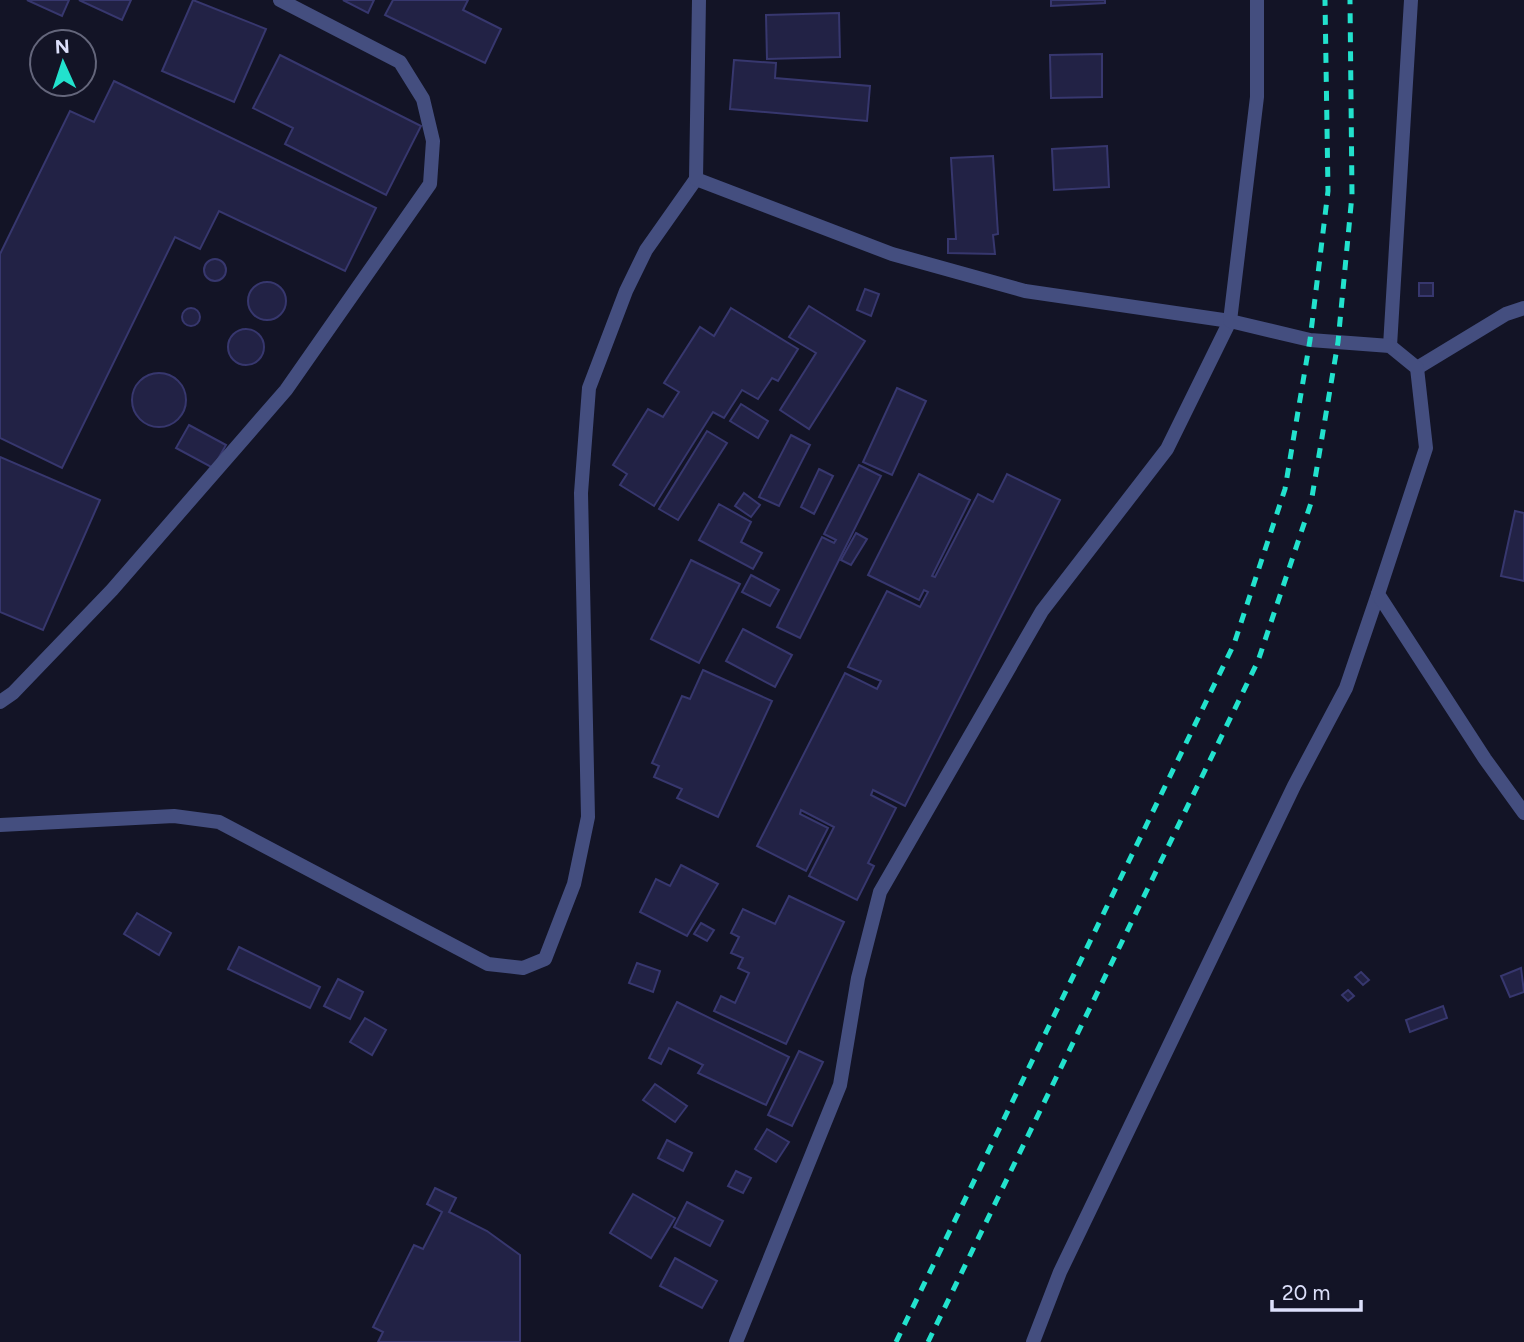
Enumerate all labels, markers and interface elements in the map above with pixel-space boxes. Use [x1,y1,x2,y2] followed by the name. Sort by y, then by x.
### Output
[28,28,98,98] north arrow
[54,35,70,58] text: N
[1272,1268,1361,1312] scale bar
[1282,1280,1330,1305] text: 20 m

